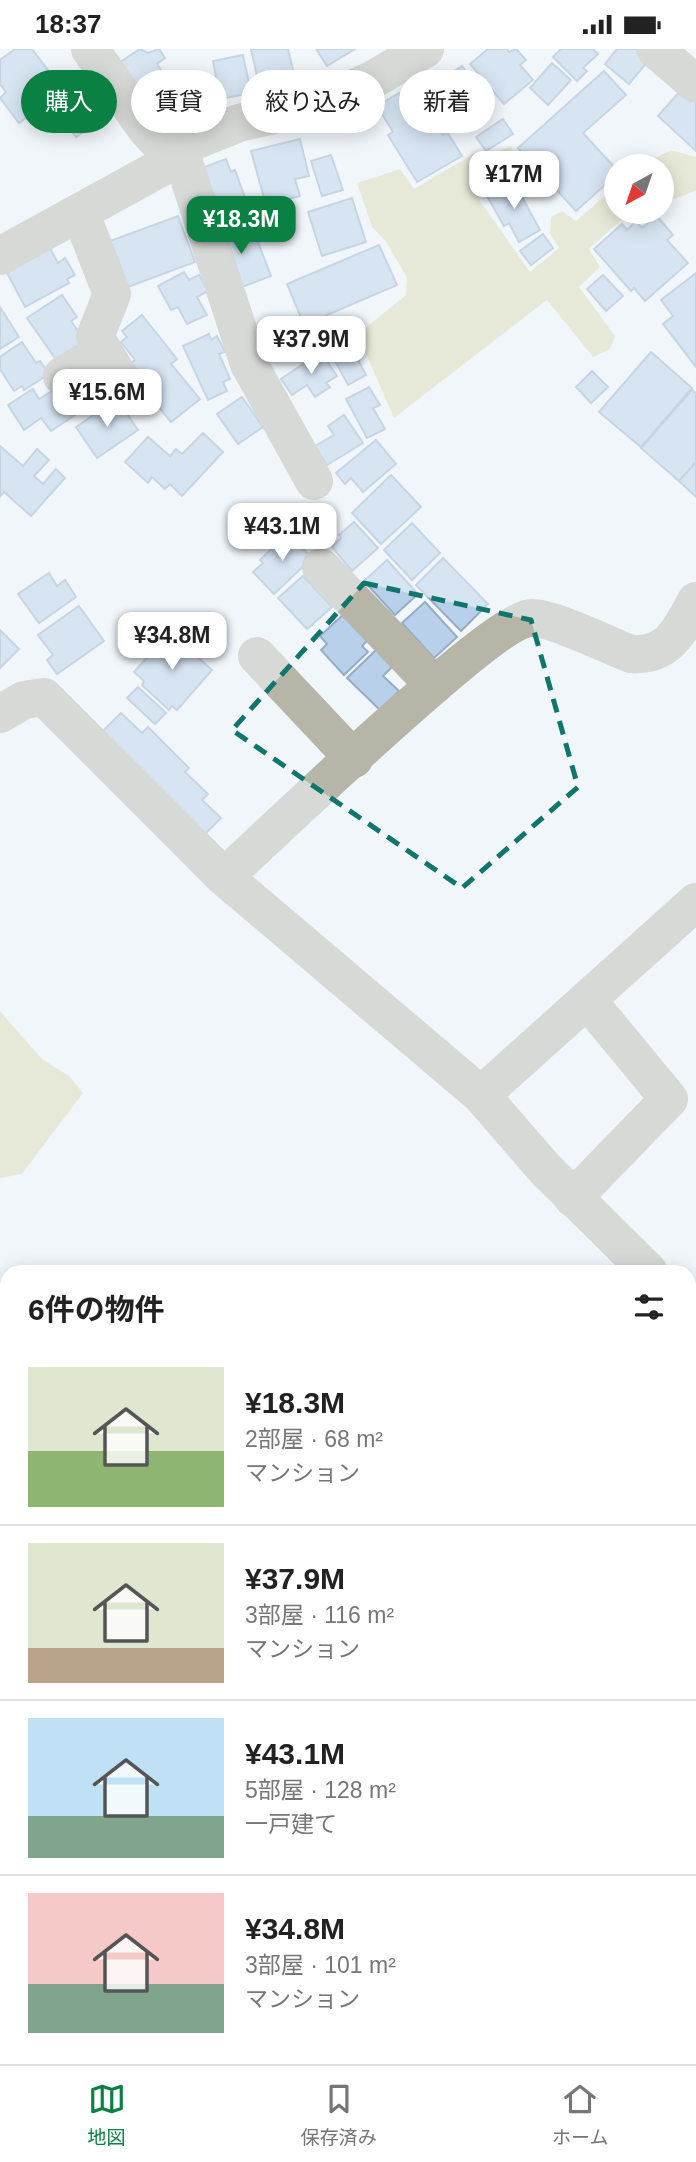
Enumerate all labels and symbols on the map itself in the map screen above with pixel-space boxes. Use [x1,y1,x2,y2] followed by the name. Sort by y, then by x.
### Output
[473,151,555,211] pin: ¥17M
[604,154,674,224] north arrow
[184,197,298,256] pin: ¥18.3M
[254,317,368,376] pin: ¥37.9M
[50,369,164,429] pin: ¥15.6M
[225,503,339,563] pin: ¥43.1M
[115,613,229,672] pin: ¥34.8M

